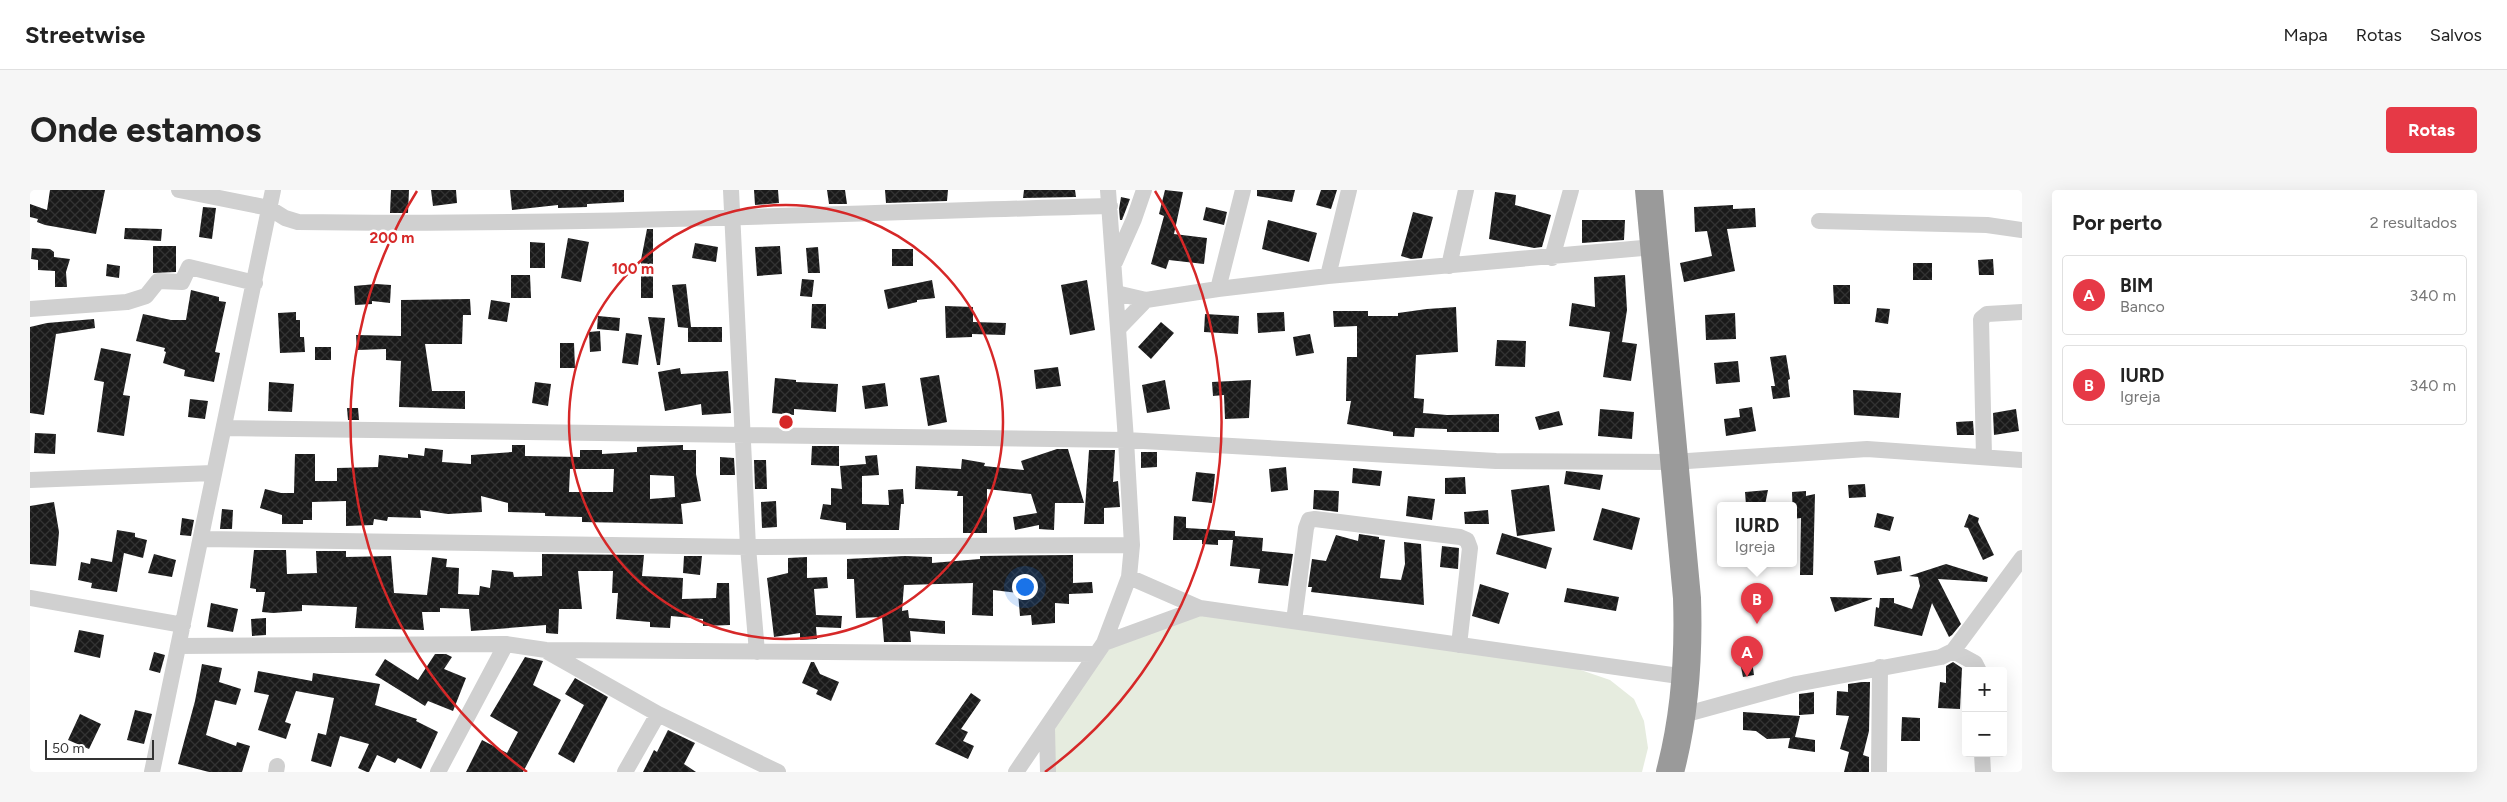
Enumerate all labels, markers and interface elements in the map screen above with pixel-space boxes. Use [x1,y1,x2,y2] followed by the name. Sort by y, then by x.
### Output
[25,20,145,49] text: Streetwise
[2284,24,2328,46] text: Mapa
[2356,24,2402,46] text: Rotas
[2430,24,2482,46] text: Salvos
[2386,107,2477,153] button: Rotas
[30,109,261,151] text: Onde estamos
[2072,210,2162,235] text: Por perto
[2370,213,2457,232] text: 2 resultados
[370,229,414,247] text: 200 m
[612,260,654,278] text: 100 m
[2120,274,2153,297] text: BIM
[2083,286,2095,305] text: A
[2410,286,2456,305] text: 340 m
[2120,297,2165,316] text: Banco
[2120,364,2164,387] text: IURD
[2084,376,2094,395] text: B
[2410,376,2456,395] text: 340 m
[2120,387,2160,406] text: Igreja
[777,413,795,431] centre of rings
[1717,502,1797,567] popup
[1735,514,1779,537] text: IURD
[1735,537,1775,556] text: Igreja
[1012,574,1038,600] your location
[1741,583,1773,624] pin: B
[1731,636,1763,677] pin: A
[1962,667,2007,757] map controls
[1962,667,2007,712] button: +
[1962,712,2007,757] button: −
[45,737,154,760] scale bar
[52,740,84,757] text: 50 m

